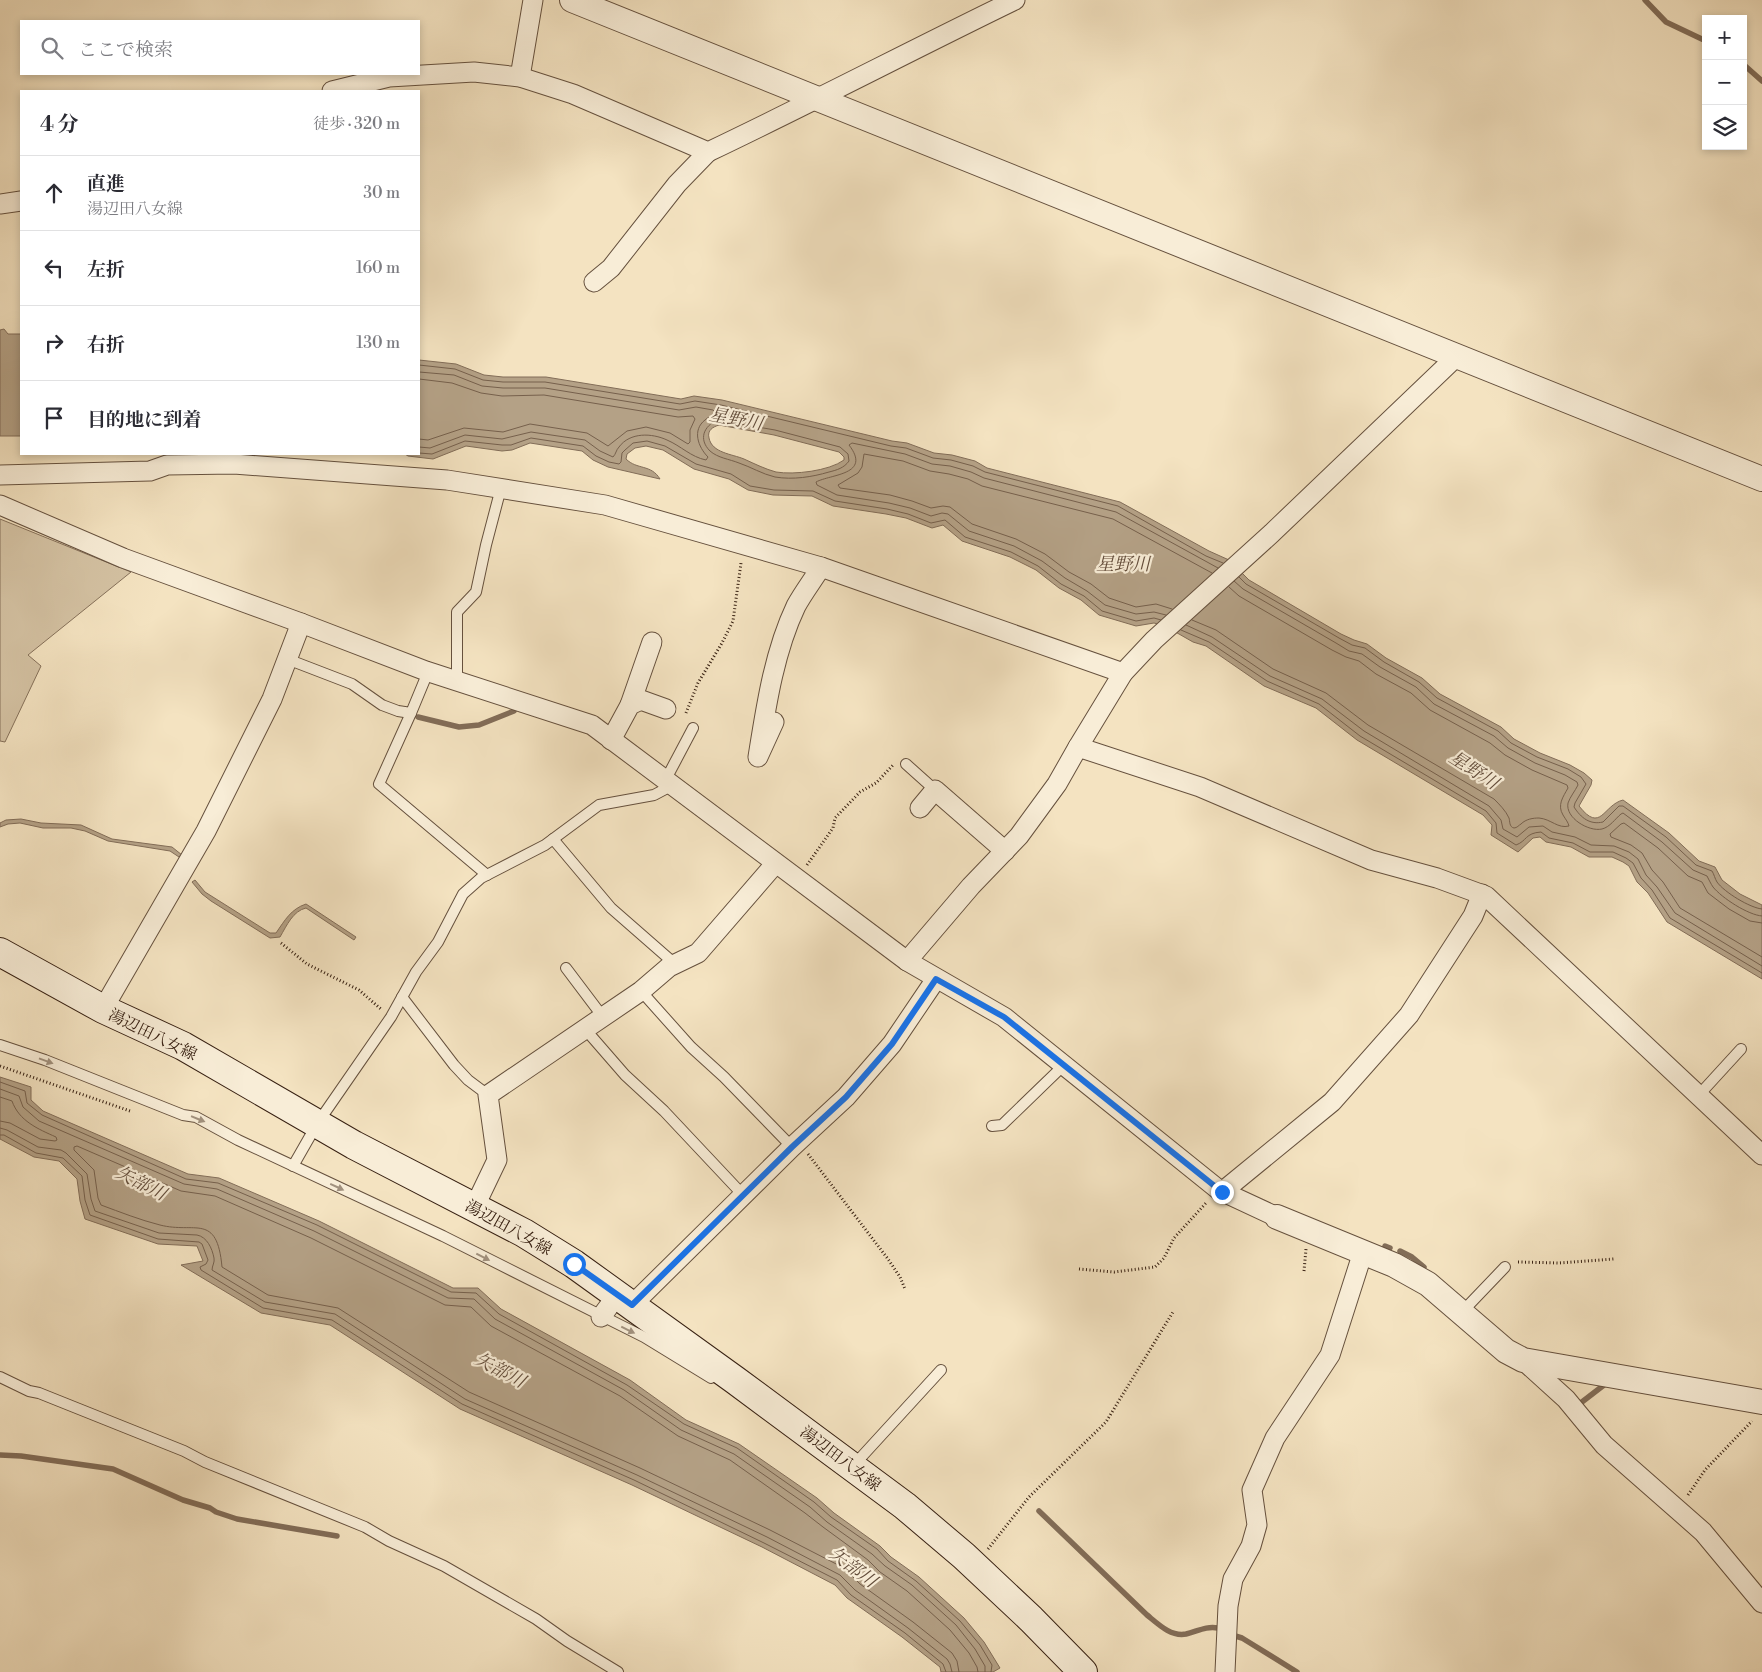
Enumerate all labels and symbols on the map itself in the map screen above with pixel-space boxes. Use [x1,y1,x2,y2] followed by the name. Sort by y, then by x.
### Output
[707,403,767,436] water label: 星野川
[1096,553,1152,576] water label: 星野川
[1445,746,1504,796] water label: 星野川
[105,1005,200,1065] street label: 湯辺田八女線
[39,1057,54,1065] one-way arrow
[191,1115,206,1123] one-way arrow
[111,1161,172,1207] water label: 矢部川
[1211,1181,1234,1204] route end
[330,1183,344,1191] one-way arrow
[462,1196,555,1260] street label: 湯辺田八女線
[476,1253,491,1261] one-way arrow
[563,1253,586,1276] route start
[621,1326,636,1334] one-way arrow
[471,1348,531,1394] water label: 矢部川
[796,1422,885,1496] street label: 湯辺田八女線
[824,1542,883,1594] water label: 矢部川

